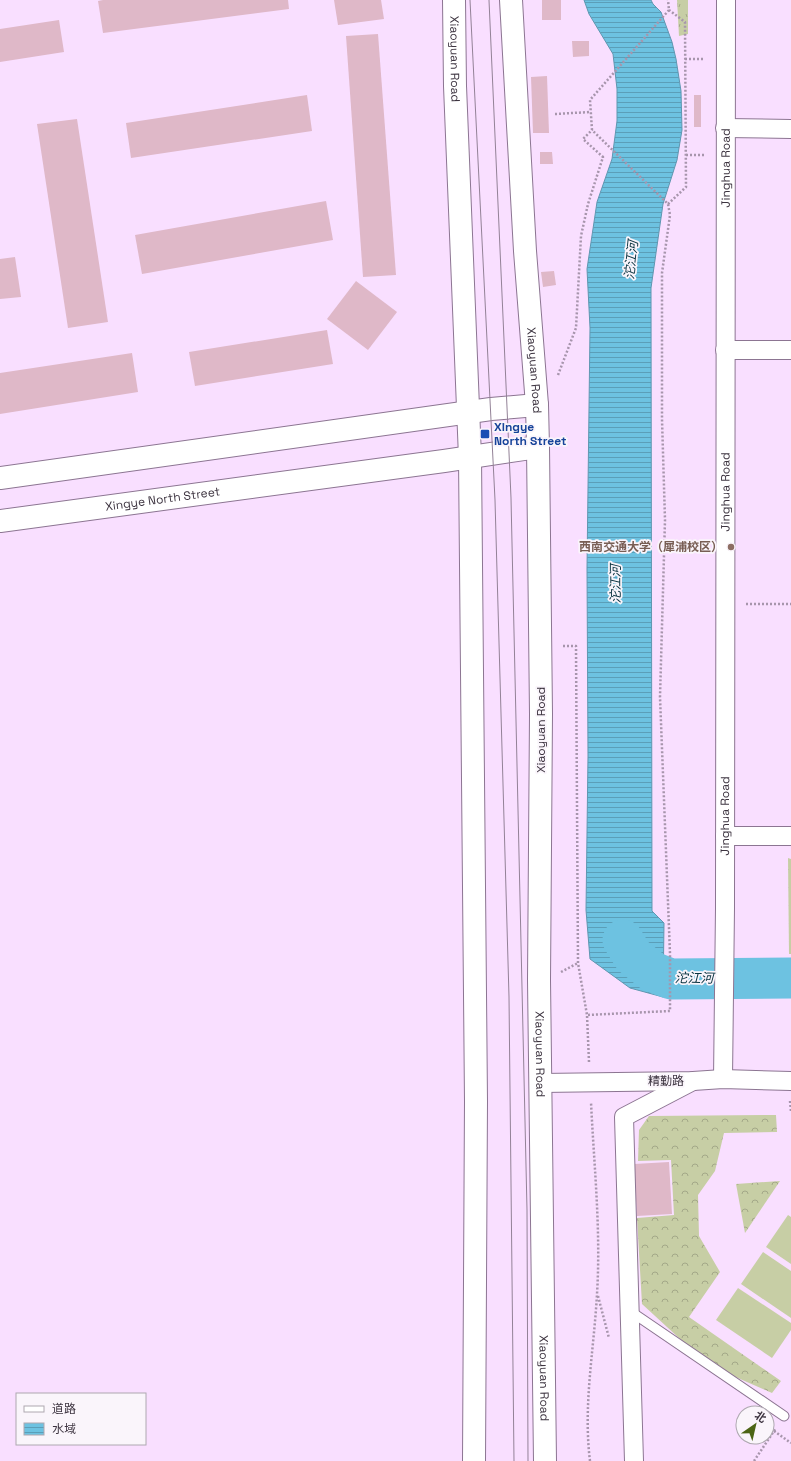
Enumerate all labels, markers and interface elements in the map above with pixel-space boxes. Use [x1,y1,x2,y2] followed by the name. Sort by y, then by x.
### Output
[446,16,464,102] street label: Xiaoyuan Road
[718,128,734,208] street label: Jinghua Road
[621,237,642,280] water label: 沱江河
[523,327,545,414] street label: Xiaoyuan Road
[494,419,566,449] place label: Xingye North Street
[479,428,491,440] marker: Xingye North Street
[717,452,734,532] street label: Jinghua Road
[104,483,221,515] street label: Xingye North Street
[579,539,723,555] place label: 西南交通大学（犀浦校区）
[726,542,736,552] marker: 西南交通大学（犀浦校区）
[607,562,624,604] water label: 沱江河
[533,687,549,773] street label: Xiaoyuan Road
[717,776,733,856] street label: Jinghua Road
[674,969,717,987] water label: 沱江河
[531,1011,548,1097] street label: Xiaoyuan Road
[648,1073,684,1089] street label: 精勤路
[535,1335,553,1421] street label: Xiaoyuan Road
[16,1393,146,1445] legend
[52,1401,76,1417] text: 道路
[735,1405,775,1445] north arrow
[752,1408,769,1426] text: 北
[52,1421,76,1437] text: 水域

